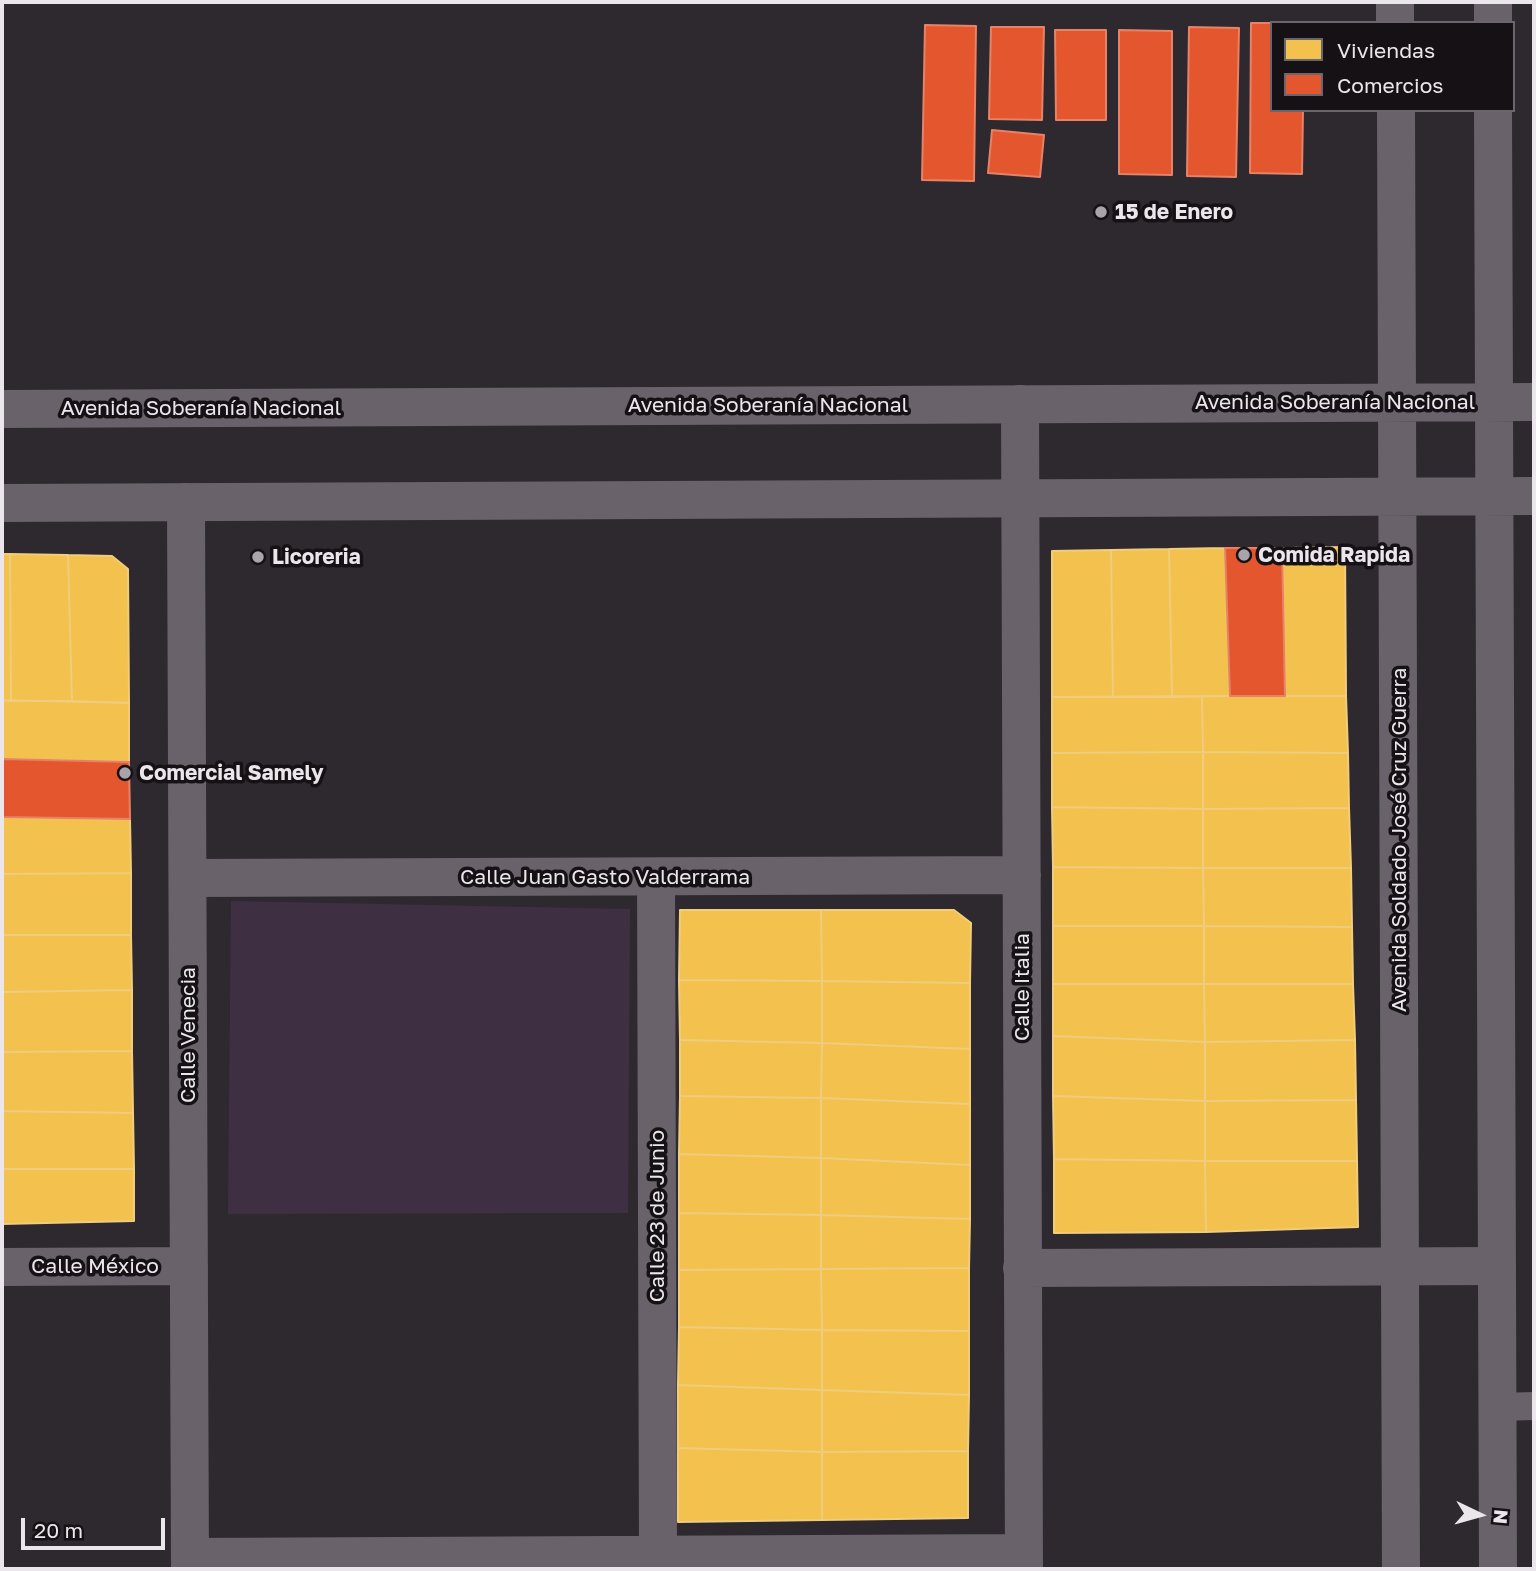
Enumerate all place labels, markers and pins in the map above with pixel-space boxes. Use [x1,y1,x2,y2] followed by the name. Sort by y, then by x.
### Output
[1115,199,1233,225] place label: 15 de Enero
[1093,204,1109,220] marker: 15 de Enero
[1258,542,1410,568] place label: Comida Rapida
[272,544,361,570] place label: Licoreria
[1236,547,1252,563] marker: Comida Rapida
[250,549,266,565] marker: Licoreria
[139,760,324,786] place label: Comercial Samely
[117,765,133,781] marker: Comercial Samely

